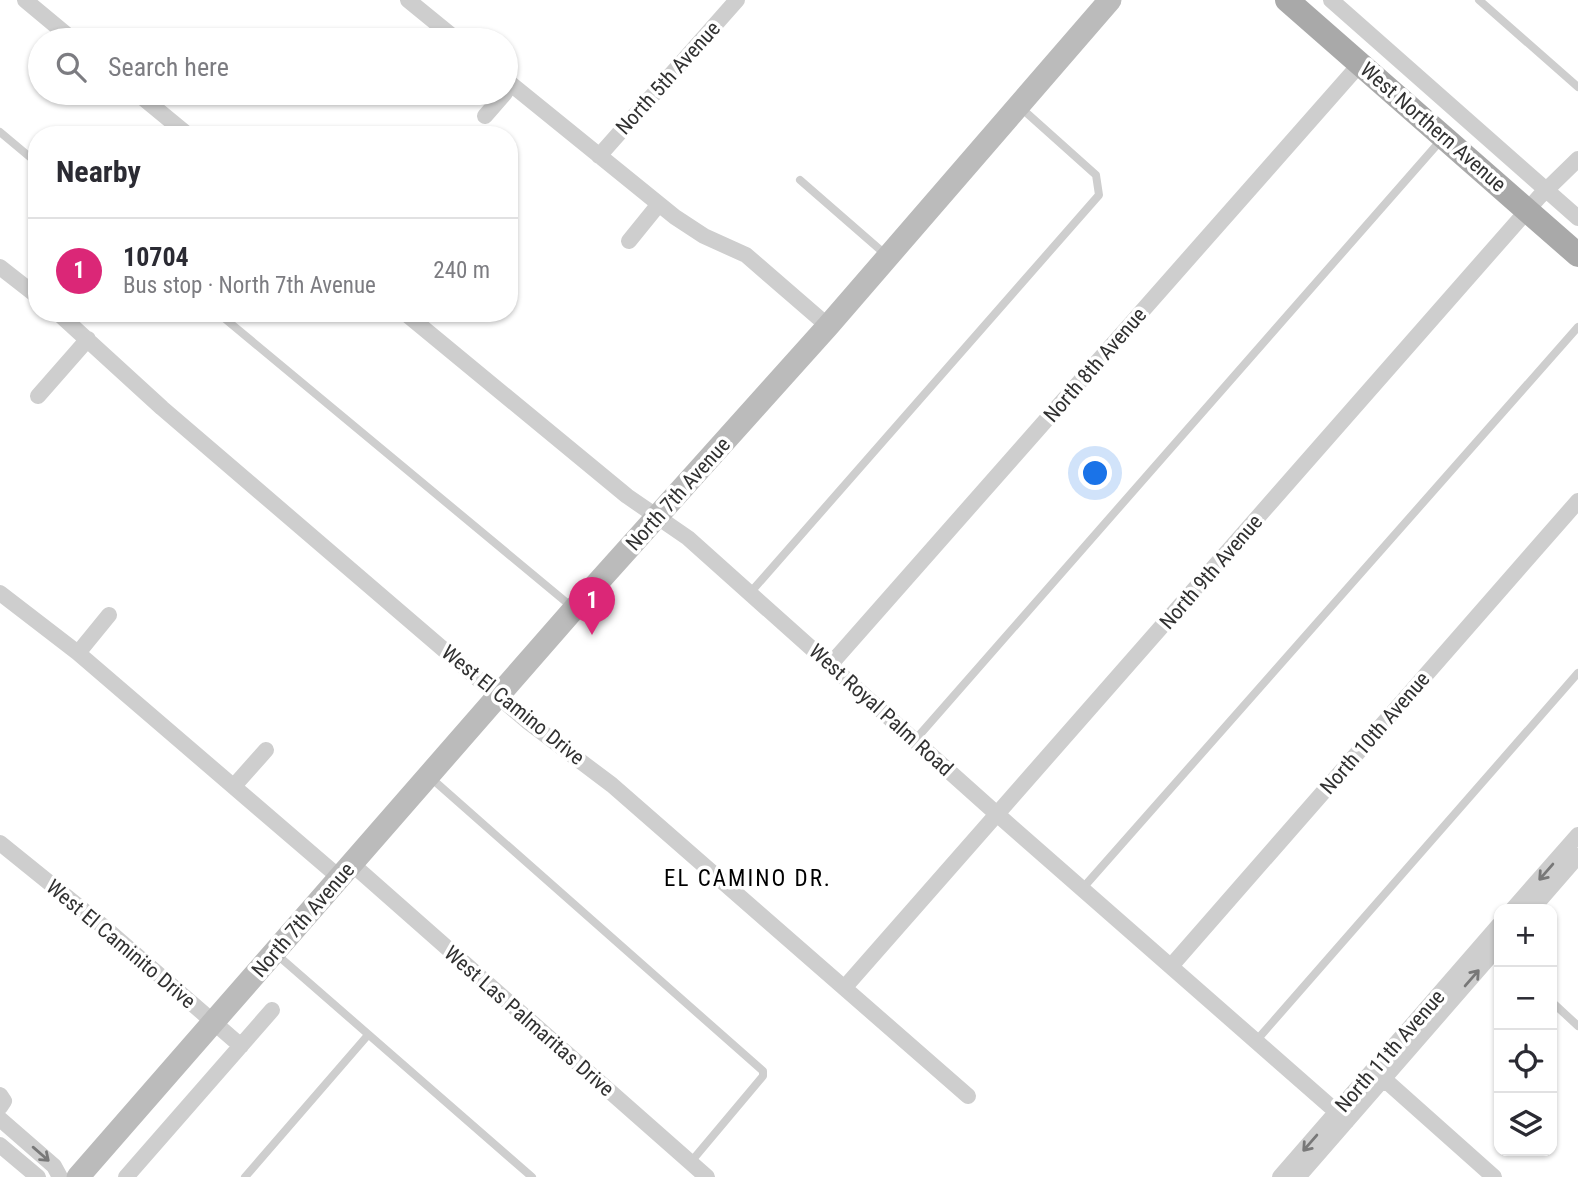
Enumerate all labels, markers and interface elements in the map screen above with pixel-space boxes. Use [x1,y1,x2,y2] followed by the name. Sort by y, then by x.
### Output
[611,16,725,139] street label: North 5th Avenue
[28,28,518,105] search box
[52,48,90,86] icon: search
[108,52,229,82] text: Search here
[1355,57,1511,197] street label: West Northern Avenue
[56,154,141,189] text: Nearby
[123,242,189,272] text: 10704
[73,257,85,284] text: 1
[433,257,490,284] text: 240 m
[123,272,376,299] text: Bus stop · North 7th Avenue
[1039,303,1151,427] street label: North 8th Avenue
[621,432,735,555] street label: North 7th Avenue
[1078,456,1112,490] your location
[1155,510,1267,634] street label: North 9th Avenue
[569,577,615,635] pin: 1
[804,639,958,781] street label: West Royal Palm Road
[437,640,589,770] street label: West El Camino Drive
[1315,667,1435,799] street label: North 10th Avenue
[247,858,359,982] street label: North 7th Avenue
[1538,863,1554,881] one-way arrow
[664,865,832,892] district label: EL CAMINO DR.
[42,875,200,1013] street label: West El Caminito Drive
[1494,904,1557,1156] map controls
[1494,904,1557,967] button: +
[439,941,619,1101] street label: West Las Palmaritas Drive
[1494,967,1557,1030] button: −
[1464,969,1480,987] one-way arrow
[1330,985,1450,1117] street label: North 11th Avenue
[1494,1030,1557,1093] button: locate
[1494,1093,1557,1156] button: layers
[1302,1134,1318,1152] one-way arrow
[32,1146,50,1162] one-way arrow

